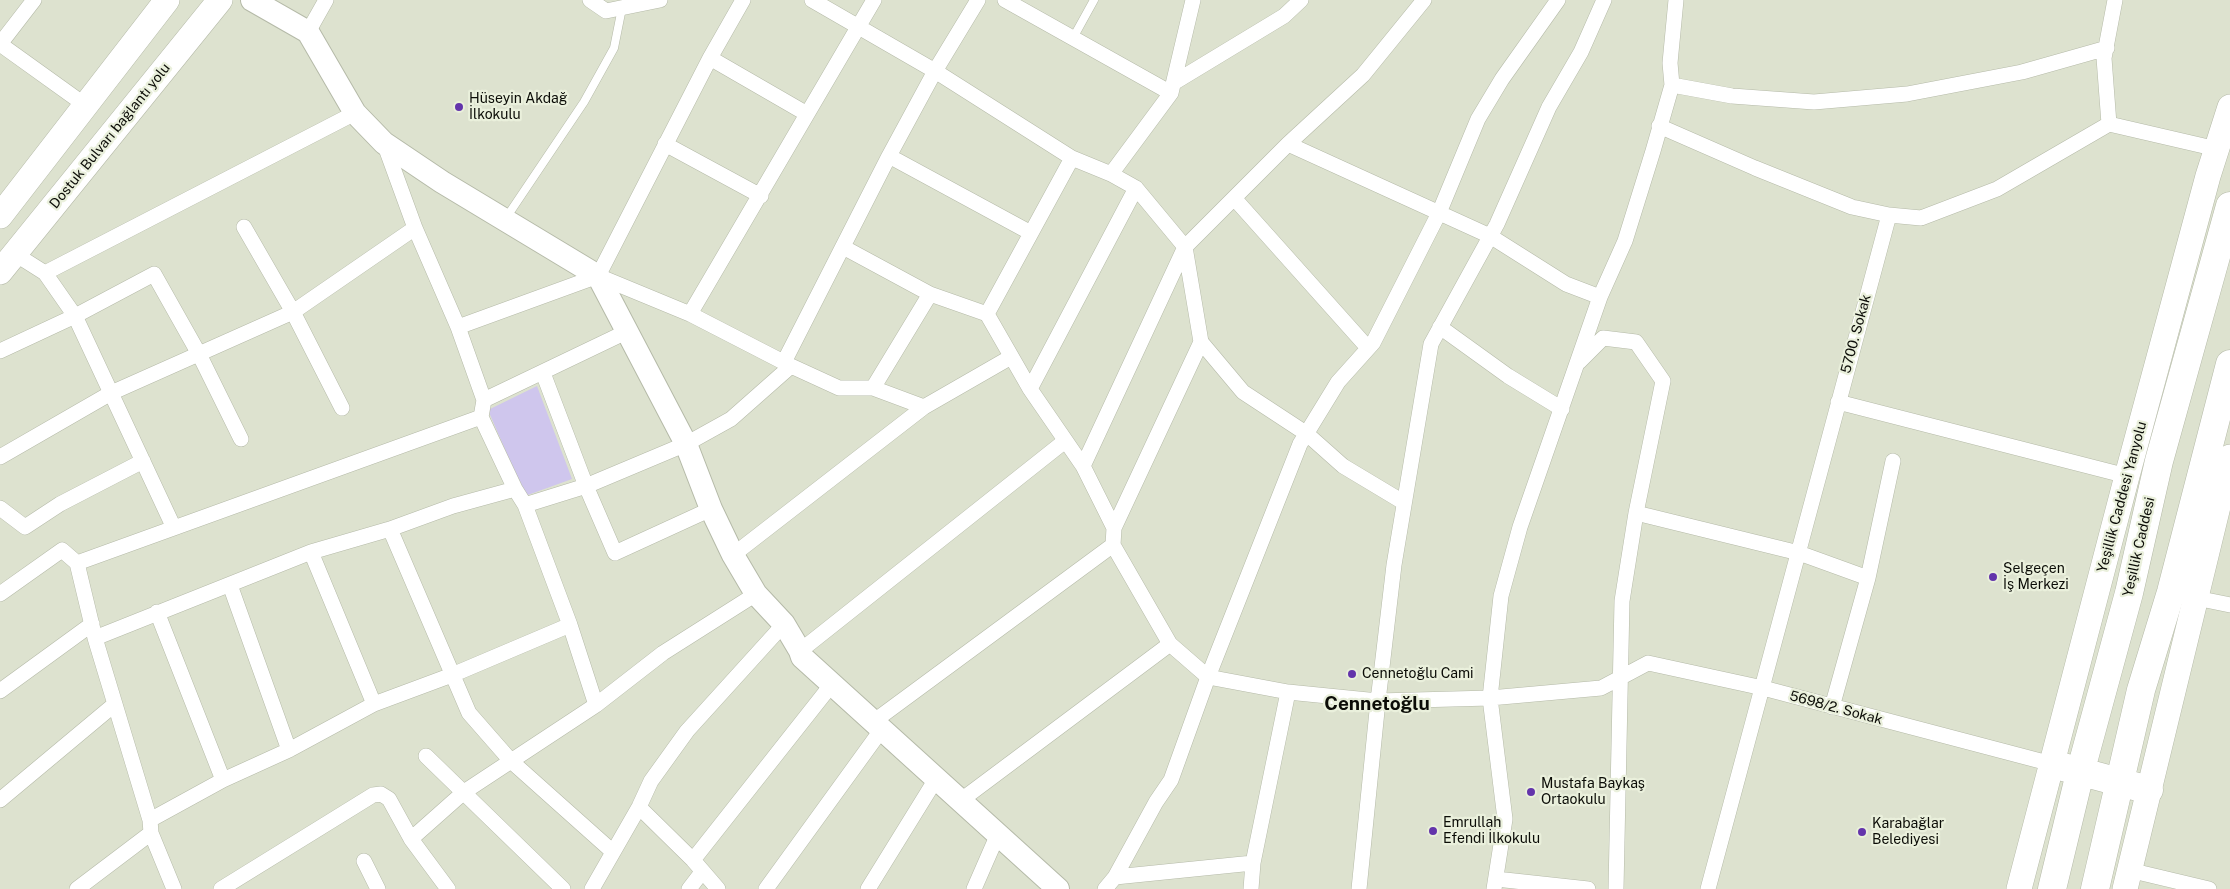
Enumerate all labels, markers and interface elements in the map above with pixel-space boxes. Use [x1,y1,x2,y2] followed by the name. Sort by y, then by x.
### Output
[46,60,174,212] street label: Dostuk Bulvarı bağlantı yolu
[469,91,568,124] place label: Hüseyin Akdağ İlkokulu
[453,101,465,113] marker: Hüseyin Akdağ İlkokulu
[1837,293,1875,375] street label: 5700. Sokak
[2094,420,2150,574] street label: Yeşillik Caddesi Yanyolu
[2119,496,2159,598] street label: Yeşillik Caddesi
[2003,561,2069,594] place label: Selgeçen İş Merkezi
[1987,571,1999,583] marker: Selgeçen İş Merkezi
[1362,666,1474,682] place label: Cennetoğlu Cami
[1346,668,1358,680] marker: Cennetoğlu Cami
[1788,688,1884,728] street label: 5698/2. Sokak
[1324,693,1430,715] district label: Cennetoğlu
[1541,776,1645,809] place label: Mustafa Baykaş Ortaokulu
[1525,786,1537,798] marker: Mustafa Baykaş Ortaokulu
[1443,815,1540,848] place label: Emrullah Efendi İlkokulu
[1872,816,1944,849] place label: Karabağlar Belediyesi
[1427,825,1439,837] marker: Emrullah Efendi İlkokulu
[1856,826,1868,838] marker: Karabağlar Belediyesi

